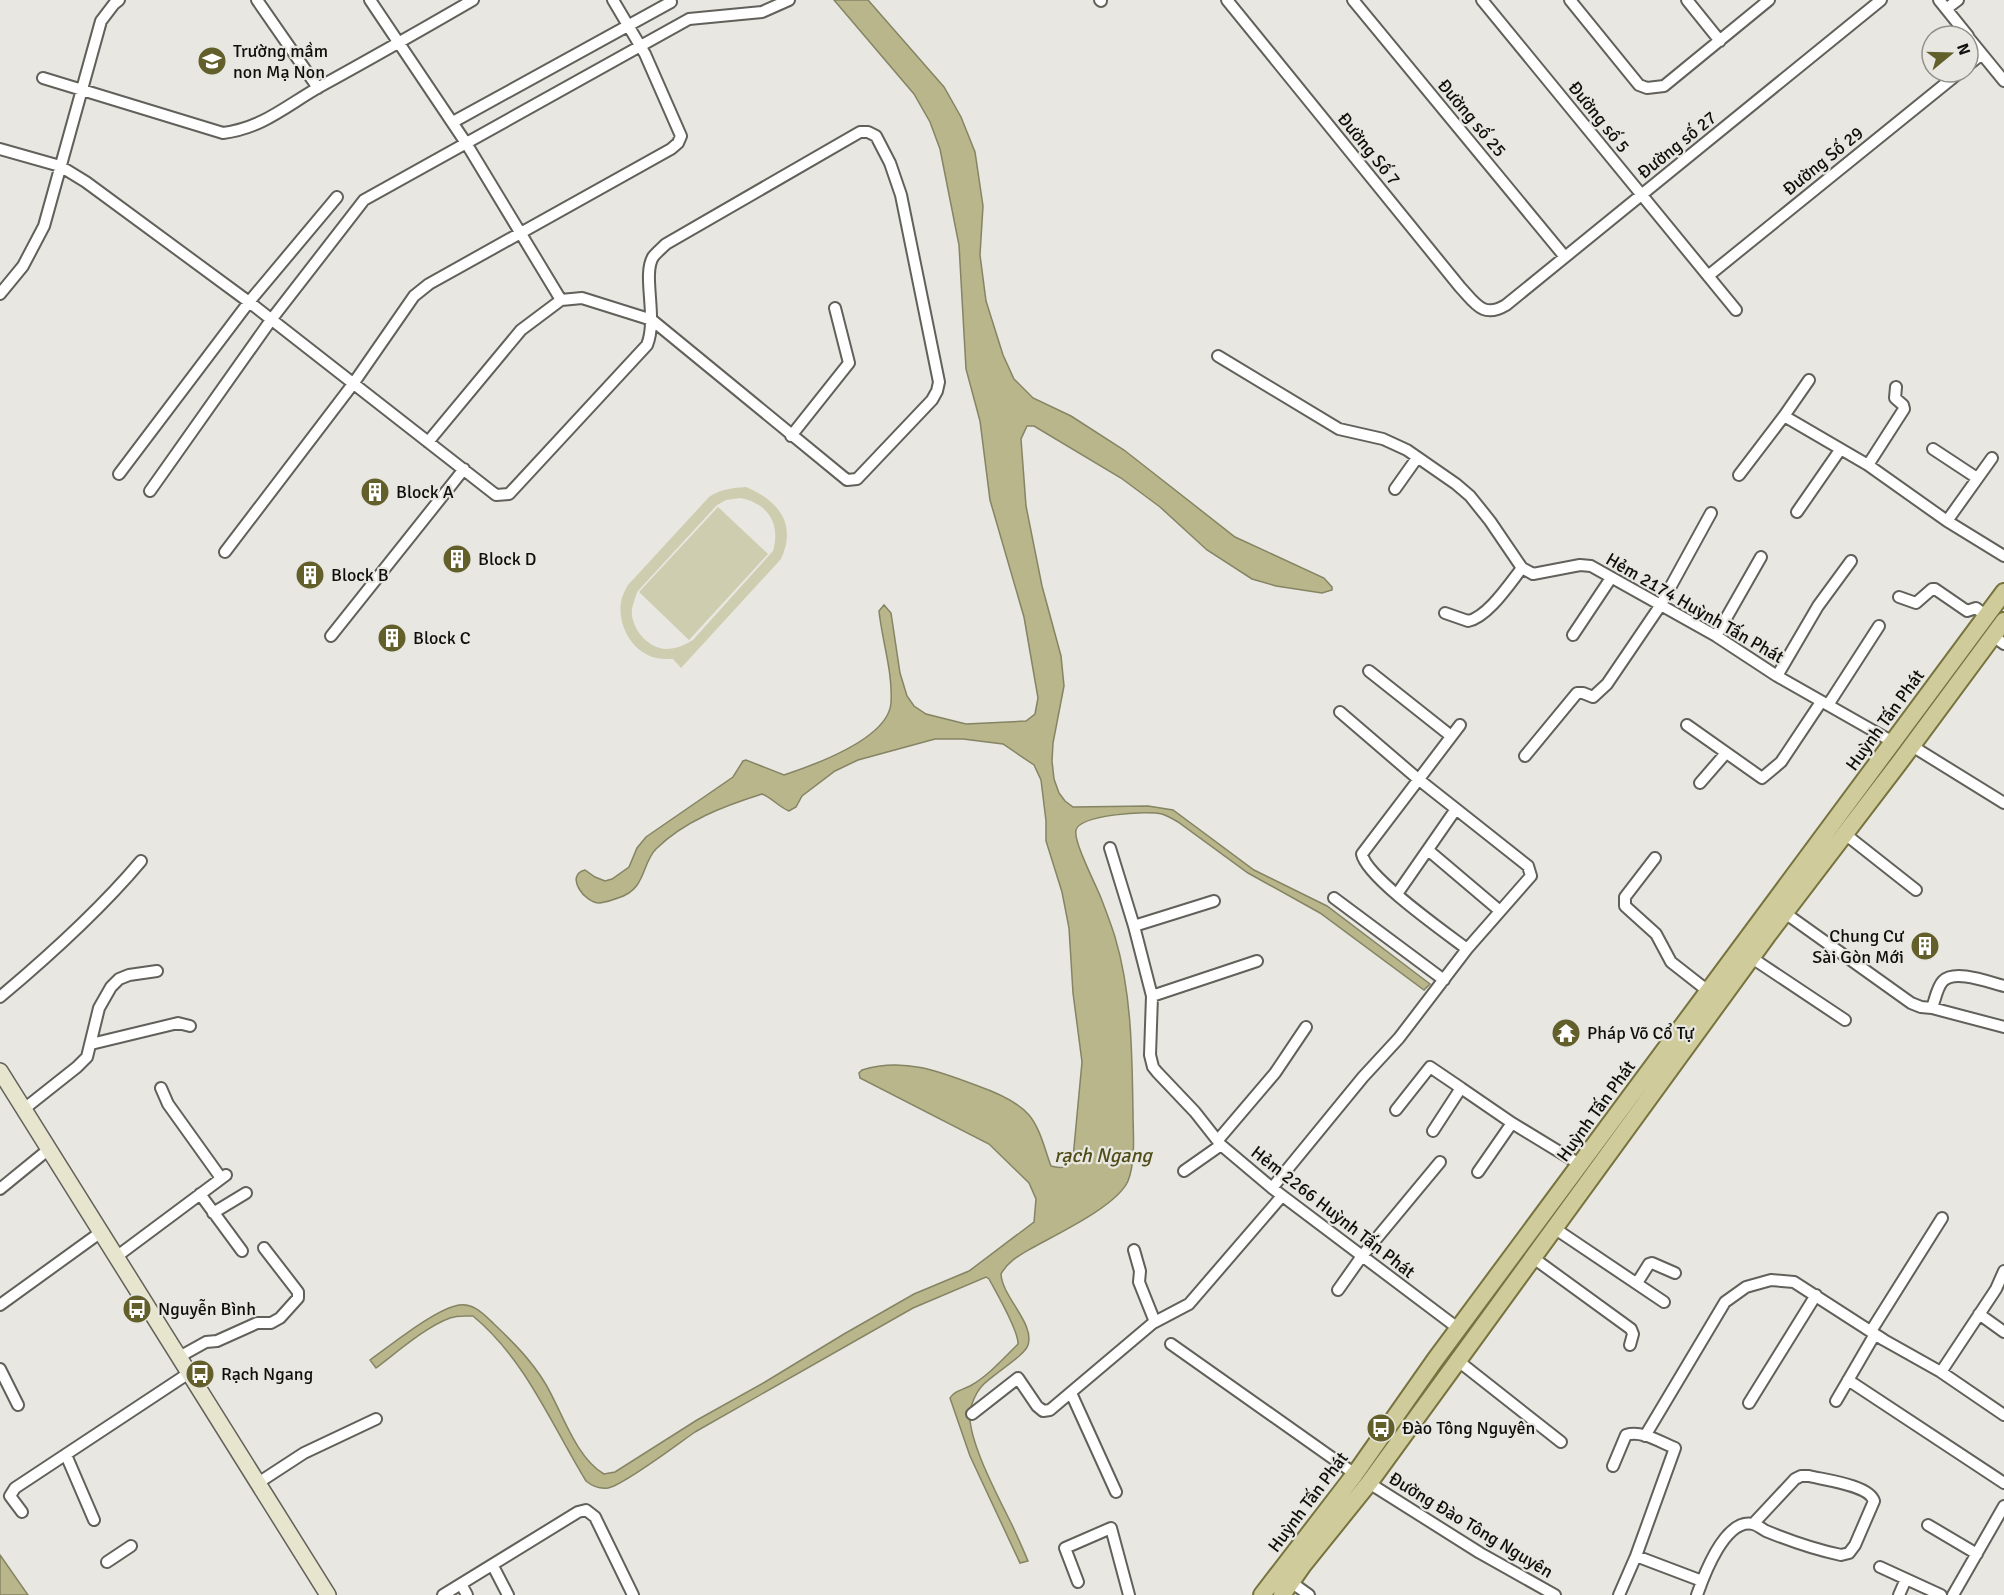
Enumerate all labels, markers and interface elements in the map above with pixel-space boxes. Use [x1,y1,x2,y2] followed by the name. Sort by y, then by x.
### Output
[1920,24,1980,84] north arrow
[233,40,328,83] place label: Trường mầm non Mạ Non
[1952,41,1975,58] text: N
[196,45,228,77] school or university icon: Trường mầm non Mạ Non
[1433,74,1511,162] street label: Đường số 25
[1564,77,1634,157] street label: Đường số 5
[1633,107,1721,183] street label: Đường số 27
[1333,108,1405,190] street label: Đường Số 7
[1778,122,1868,200] street label: Đường Số 29
[359,476,391,508] building icon: Block A
[396,481,454,503] place label: Block A
[441,543,473,575] building icon: Block D
[478,548,537,570] place label: Block D
[1602,548,1788,668] street label: Hẻm 2174 Huỳnh Tấn Phát
[294,559,326,591] building icon: Block B
[331,564,389,586] place label: Block B
[376,622,408,654] building icon: Block C
[413,627,471,649] place label: Block C
[1841,665,1929,775] street label: Huỳnh Tấn Phát
[1812,925,1905,968] place label: Chung Cư Sài Gòn Mới
[1909,930,1941,962] building icon: Chung Cư Sài Gòn Mới
[1550,1017,1582,1049] temple icon: Pháp Võ Cổ Tự
[1587,1022,1695,1044] place label: Pháp Võ Cổ Tự
[1552,1056,1640,1166] street label: Huỳnh Tấn Phát
[1247,1141,1419,1283] street label: Hẻm 2266 Huỳnh Tấn Phát
[1054,1143,1153,1168] water label: rạch Ngang
[121,1293,153,1325] bus stop icon: Nguyễn Bình
[158,1298,256,1320] place label: Nguyễn Bình
[184,1358,216,1390] bus stop icon: Rạch Ngang
[221,1363,313,1385] place label: Rạch Ngang
[1365,1412,1397,1444] bus stop icon: Đào Tông Nguyên
[1402,1417,1535,1439] place label: Đào Tông Nguyên
[1263,1448,1353,1556] street label: Huỳnh Tấn Phát
[1385,1467,1557,1583] street label: Đường Đào Tông Nguyên

